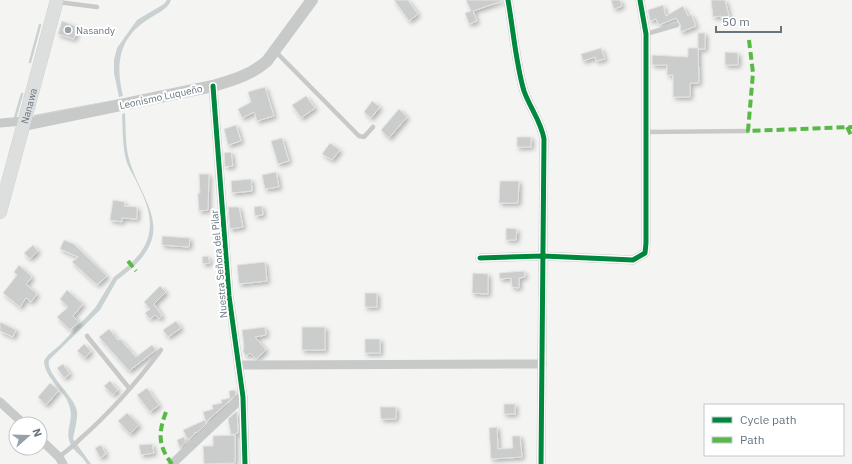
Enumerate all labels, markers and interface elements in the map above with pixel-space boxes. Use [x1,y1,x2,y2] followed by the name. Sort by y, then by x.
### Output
[716,8,781,34] scale bar
[722,14,750,29] text: 50 m
[76,24,115,37] place label: Nasandy
[63,25,73,35] marker: Nasandy
[118,82,204,112] street label: Leonismo Luqueño
[18,86,40,125] street label: Nanawa
[208,209,230,319] street label: Nuestra Señora del Pilar
[704,404,844,456] legend
[740,412,797,427] text: Cycle path
[8,416,48,456] north arrow
[29,426,45,439] text: N
[740,432,765,447] text: Path

